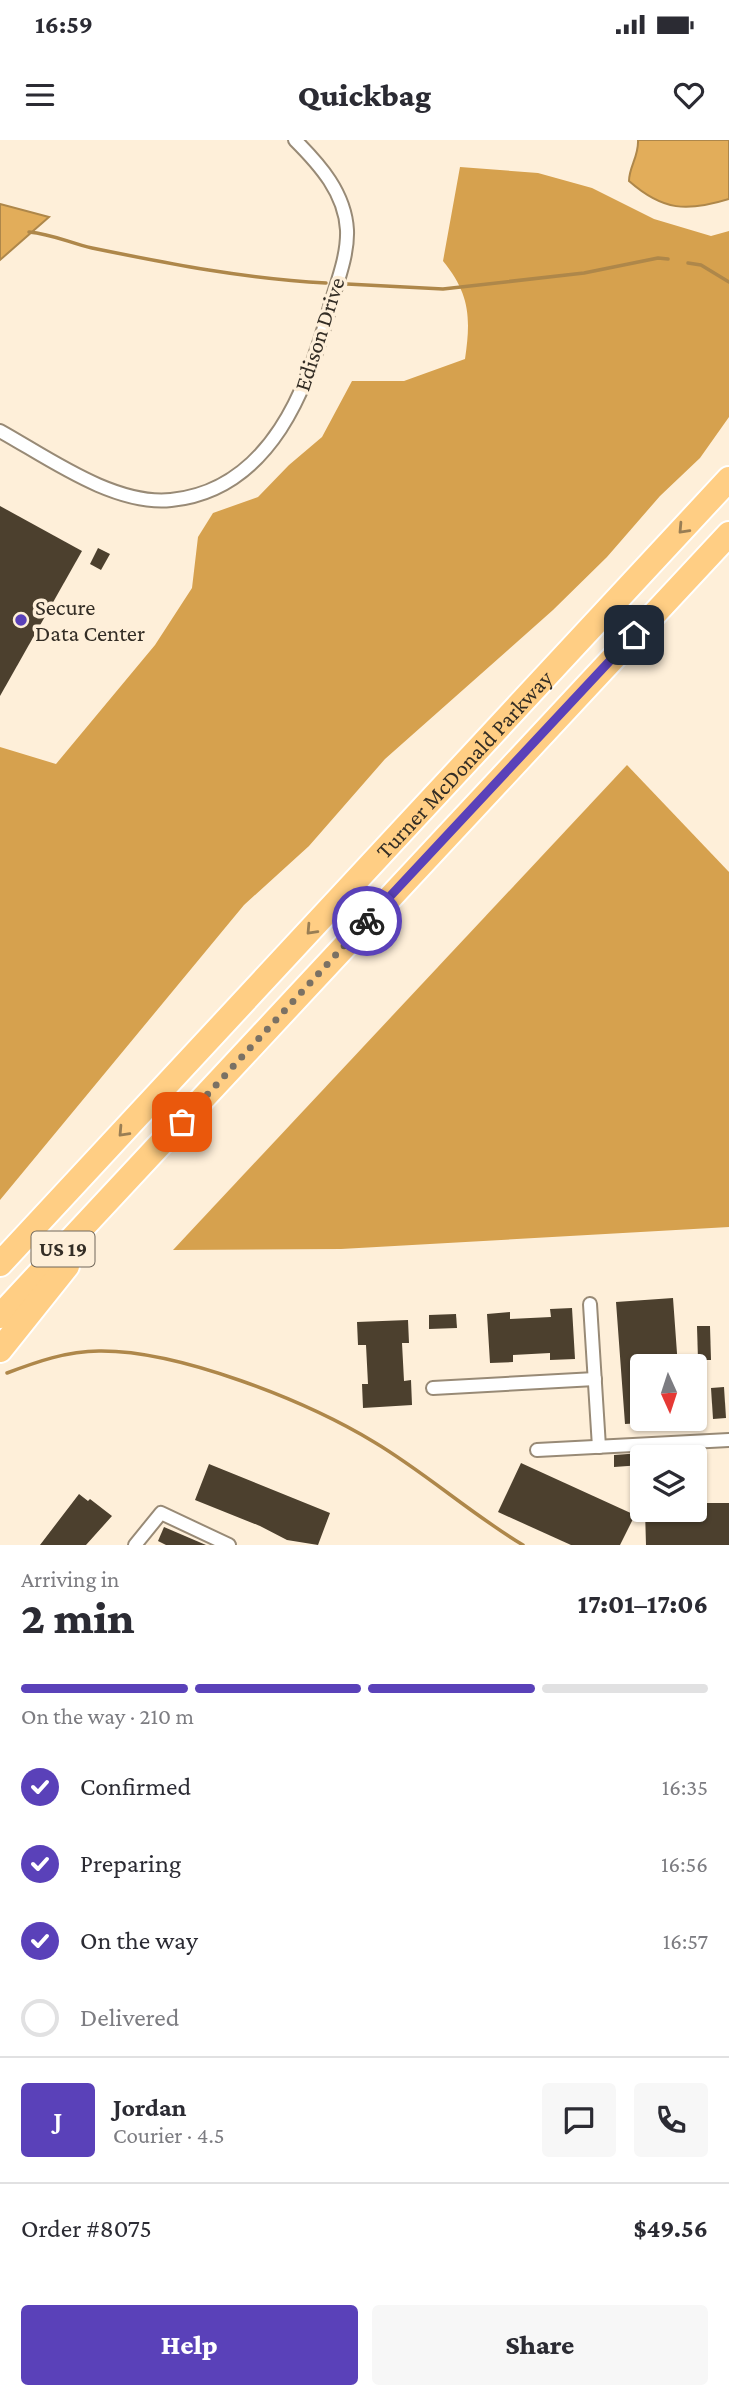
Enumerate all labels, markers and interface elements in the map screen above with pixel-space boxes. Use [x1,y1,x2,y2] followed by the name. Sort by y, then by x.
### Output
[35,10,93,39] text: 16:59
[21,76,59,114] icon: menu
[670,76,708,114] icon: heart
[298,77,431,113] text: Quickbag
[288,274,350,394] street label: Edison Drive
[678,521,691,534] one-way arrow
[35,594,145,646] place label: Secure Data Center
[604,605,664,665] pin
[13,612,29,628] marker: Secure Data Center
[615,616,653,654] icon: home
[370,665,558,864] street label: Turner McDonald Parkway
[332,886,402,956] courier
[348,902,386,940] icon: bike
[307,922,320,935] one-way arrow
[152,1092,212,1152] pin
[163,1103,201,1141] icon: bag
[119,1124,131,1137] one-way arrow
[32,1232,94,1266] road number: US 19
[630,1354,707,1432] north arrow
[630,1354,707,1522] map controls
[630,1445,707,1522] button: layers
[21,1566,119,1592] text: Arriving in
[578,1590,708,1619] text: 17:01–17:06
[21,1592,135,1643] text: 2 min
[21,1703,194,1729] text: On the way · 210 m
[21,1768,59,1806] icon: check
[80,1772,191,1801] text: Confirmed
[662,1774,708,1800] text: 16:35
[21,1845,59,1883] icon: check
[80,1849,181,1878] text: Preparing
[661,1851,708,1877] text: 16:56
[21,1922,59,1960] icon: check
[80,1926,198,1955] text: On the way
[663,1928,708,1954] text: 16:57
[80,2003,179,2032] text: Delivered
[542,2083,616,2157] button: chat
[634,2083,708,2157] button: phone
[113,2093,187,2122] text: Jordan
[54,2106,62,2135] text: J
[113,2122,225,2148] text: Courier · 4.5
[21,2214,152,2243] text: Order #8075
[633,2214,708,2243] text: $49.56
[21,2305,358,2385] button: Help
[372,2305,708,2385] button: Share

